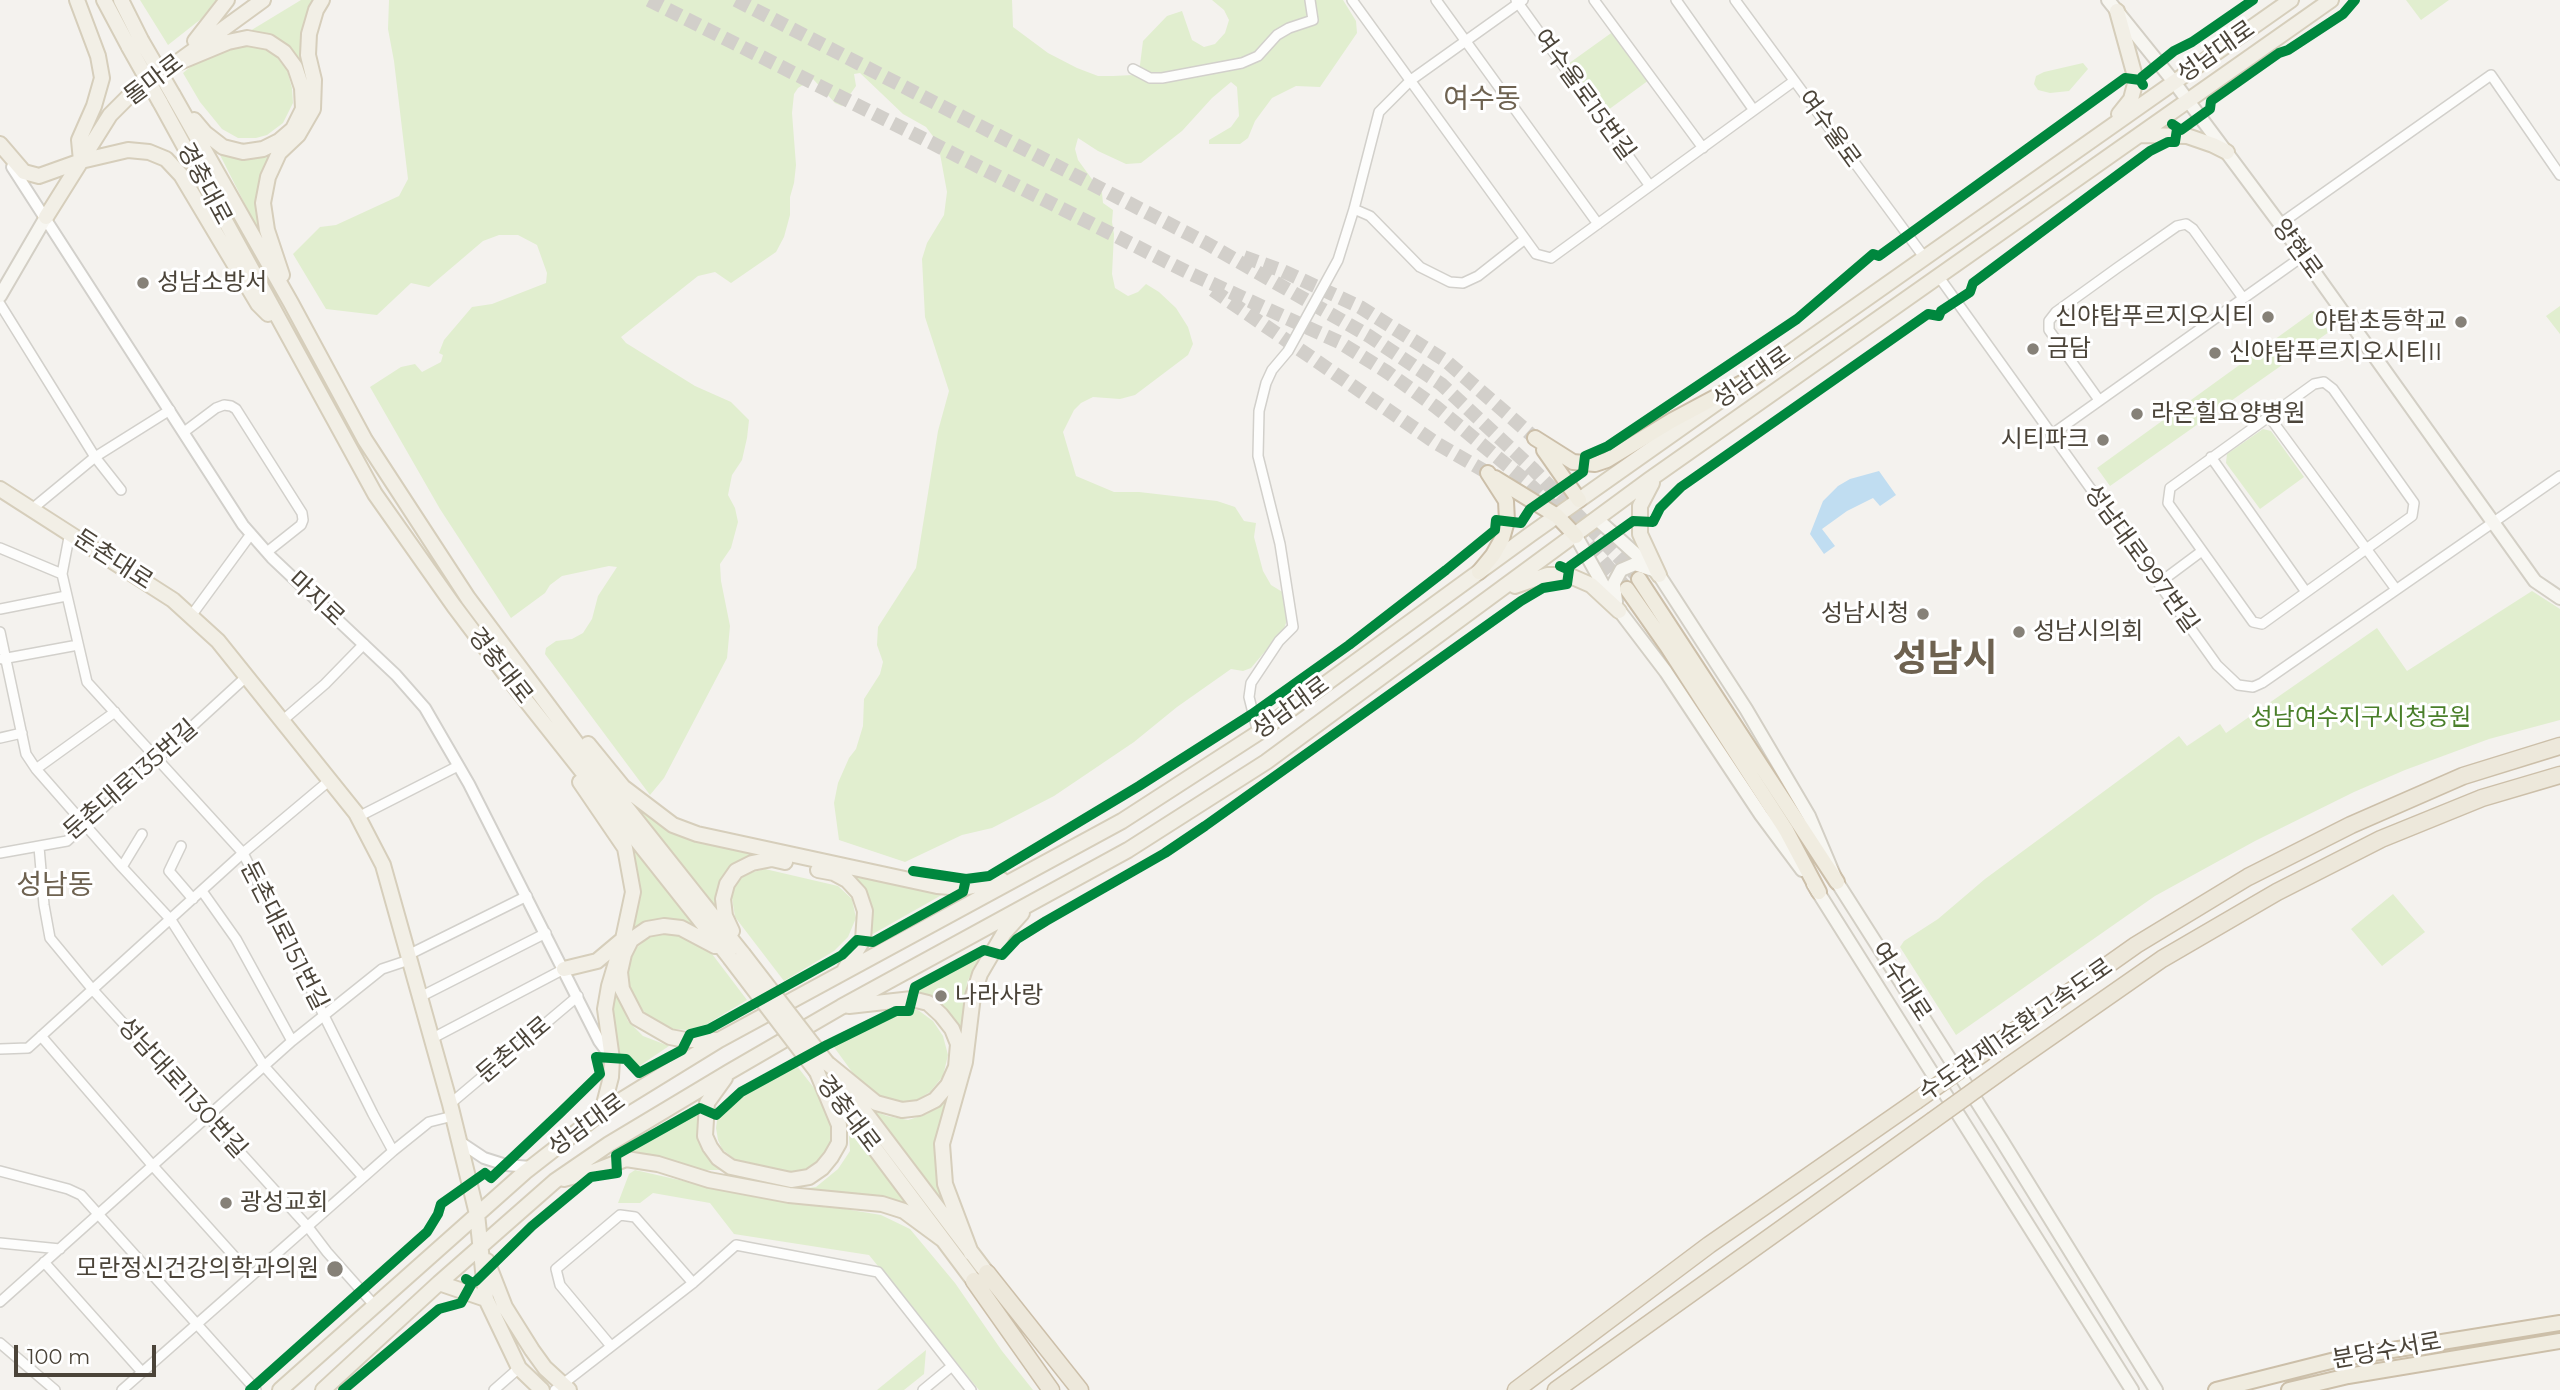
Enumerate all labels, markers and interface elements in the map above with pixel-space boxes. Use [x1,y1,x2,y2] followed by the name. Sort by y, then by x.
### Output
[2172,15,2260,89] street label: 성남대로
[1527,24,1641,166] street label: 여수울로15번길
[119,49,189,111] street label: 돌마로
[1443,83,1521,117] district label: 여수동
[1791,85,1867,173] street label: 여수울로
[171,138,237,230] street label: 경충대로
[2266,214,2328,284] street label: 양현로
[157,269,267,297] place label: 성남소방서
[135,275,151,291] marker: 성남소방서
[2055,303,2254,331] place label: 신야탑푸르지오시티
[2315,308,2447,336] place label: 야탑초등학교
[2260,309,2276,325] marker: 신야탑푸르지오시티
[2453,314,2469,330] marker: 야탑초등학교
[2047,335,2091,363] place label: 금담
[2229,339,2442,367] place label: 신야탑푸르지오시티II
[1708,341,1796,415] street label: 성남대로
[2025,341,2041,357] marker: 금담
[2207,345,2223,361] marker: 신야탑푸르지오시티II
[2151,400,2306,428] place label: 라온힐요양병원
[2129,406,2145,422] marker: 라온힐요양병원
[2001,426,2089,454] place label: 시티파크
[2095,432,2111,448] marker: 시티파크
[2078,479,2204,639] street label: 성남대로997번길
[68,524,158,596] street label: 둔촌대로
[282,566,350,632] street label: 마지로
[1821,600,1909,628] place label: 성남시청
[1915,606,1931,622] marker: 성남시청
[2033,618,2143,646] place label: 성남시의회
[461,622,539,710] street label: 경충대로
[2011,624,2027,640] marker: 성남시의회
[1893,637,1997,683] district label: 성남시
[1247,670,1335,746] street label: 성남대로
[2251,704,2471,732] park label: 성남여수지구시청공원
[58,714,204,846] street label: 둔촌대로135번길
[234,857,334,1015] street label: 둔촌대로151번길
[16,869,94,903] district label: 성남동
[1865,937,1937,1027] street label: 여수대로
[1914,952,2118,1108] street label: 수도권제1순환고속도로
[955,982,1043,1010] place label: 나라사랑
[933,988,949,1004] marker: 나라사랑
[471,1011,557,1089] street label: 둔촌대로
[111,1012,253,1164] street label: 성남대로1130번길
[810,1070,886,1158] street label: 경충대로
[543,1087,631,1163] street label: 성남대로
[240,1189,328,1217] place label: 광성교회
[218,1195,234,1211] marker: 광성교회
[76,1255,319,1283] place label: 모란정신건강의학과의원
[325,1259,345,1279] marker: 모란정신건강의학과의원
[2330,1327,2444,1375] street label: 분당수서로
[18,1330,159,1374] scale bar
[27,1344,90,1369] text: 100 m

